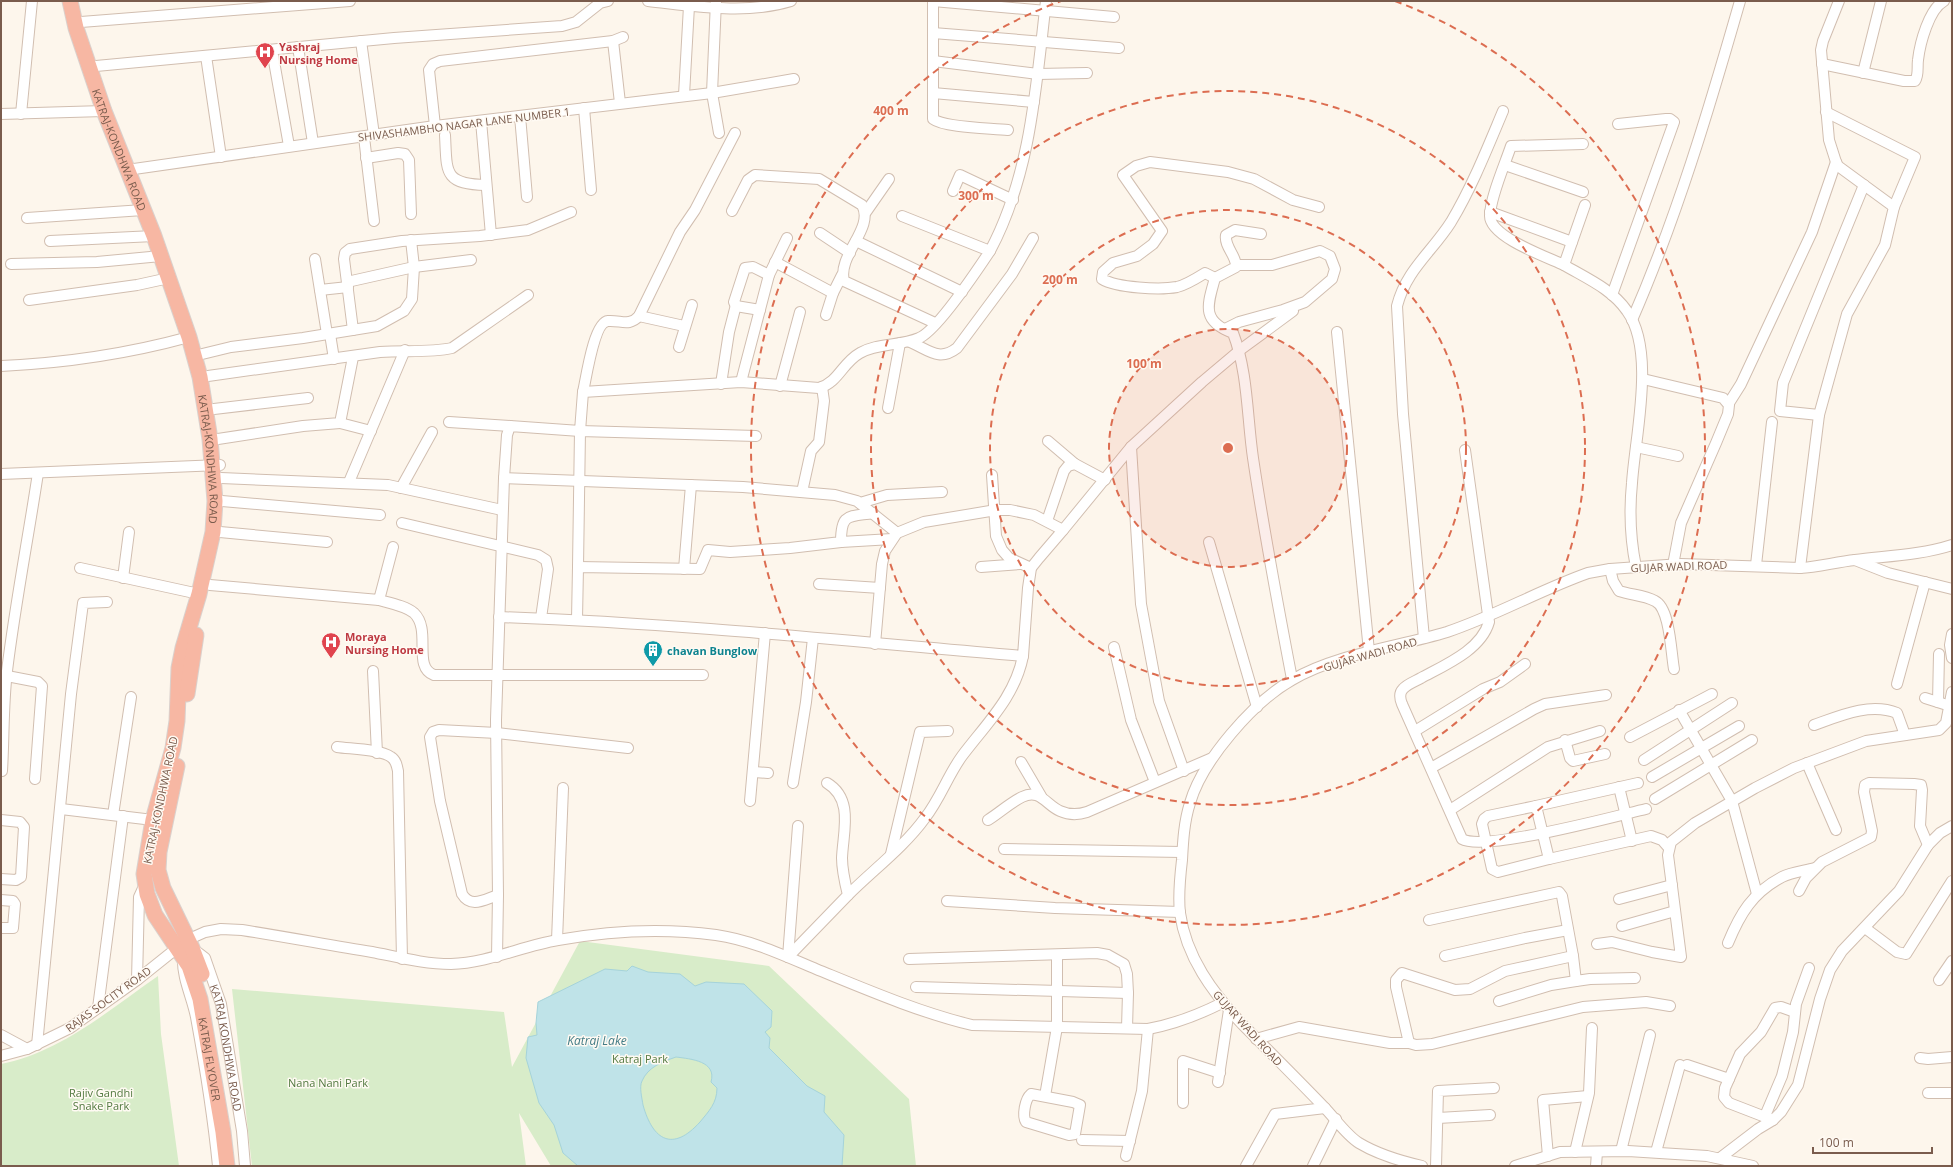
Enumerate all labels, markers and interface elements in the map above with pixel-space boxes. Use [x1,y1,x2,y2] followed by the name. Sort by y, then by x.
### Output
[279,39,358,67] place label: Yashraj Nursing Home
[254,41,276,69] hospital icon: Yashraj Nursing Home
[89,87,151,213] street label: KATRAJ-KONDHWA ROAD
[873,102,909,119] text: 400 m
[357,104,571,144] street label: SHIVASHAMBHO NAGAR LANE NUMBER 1
[958,187,994,204] text: 300 m
[1042,271,1078,288] text: 200 m
[1126,355,1162,372] text: 100 m
[195,393,223,524] street label: KATRAJ-KONDHWA ROAD
[1221,441,1235,455] centre of rings
[1630,557,1728,575] street label: GUJAR WADI ROAD
[345,629,424,657] place label: Moraya Nursing Home
[320,631,342,659] hospital icon: Moraya Nursing Home
[1321,633,1419,675] street label: GUJAR WADI ROAD
[642,639,664,667] building icon: chavan Bunglow
[667,643,758,658] place label: chavan Bunglow
[139,735,181,865] street label: KATRAJ-KONDHWA ROAD
[62,963,154,1035] street label: RAJAS SOCITY ROAD
[207,982,246,1112] street label: KATRAJ KONDHWA ROAD
[1210,987,1286,1069] street label: GUJAR WADI ROAD
[196,1016,225,1102] street label: KATRAJ FLYOVER
[567,1032,627,1049] water label: Katraj Lake
[612,1051,668,1066] park label: Katraj Park
[288,1075,368,1090] park label: Nana Nani Park
[69,1085,133,1113] park label: Rajiv Gandhi Snake Park
[1813,1129,1932,1155] scale bar
[1819,1134,1854,1151] text: 100 m

